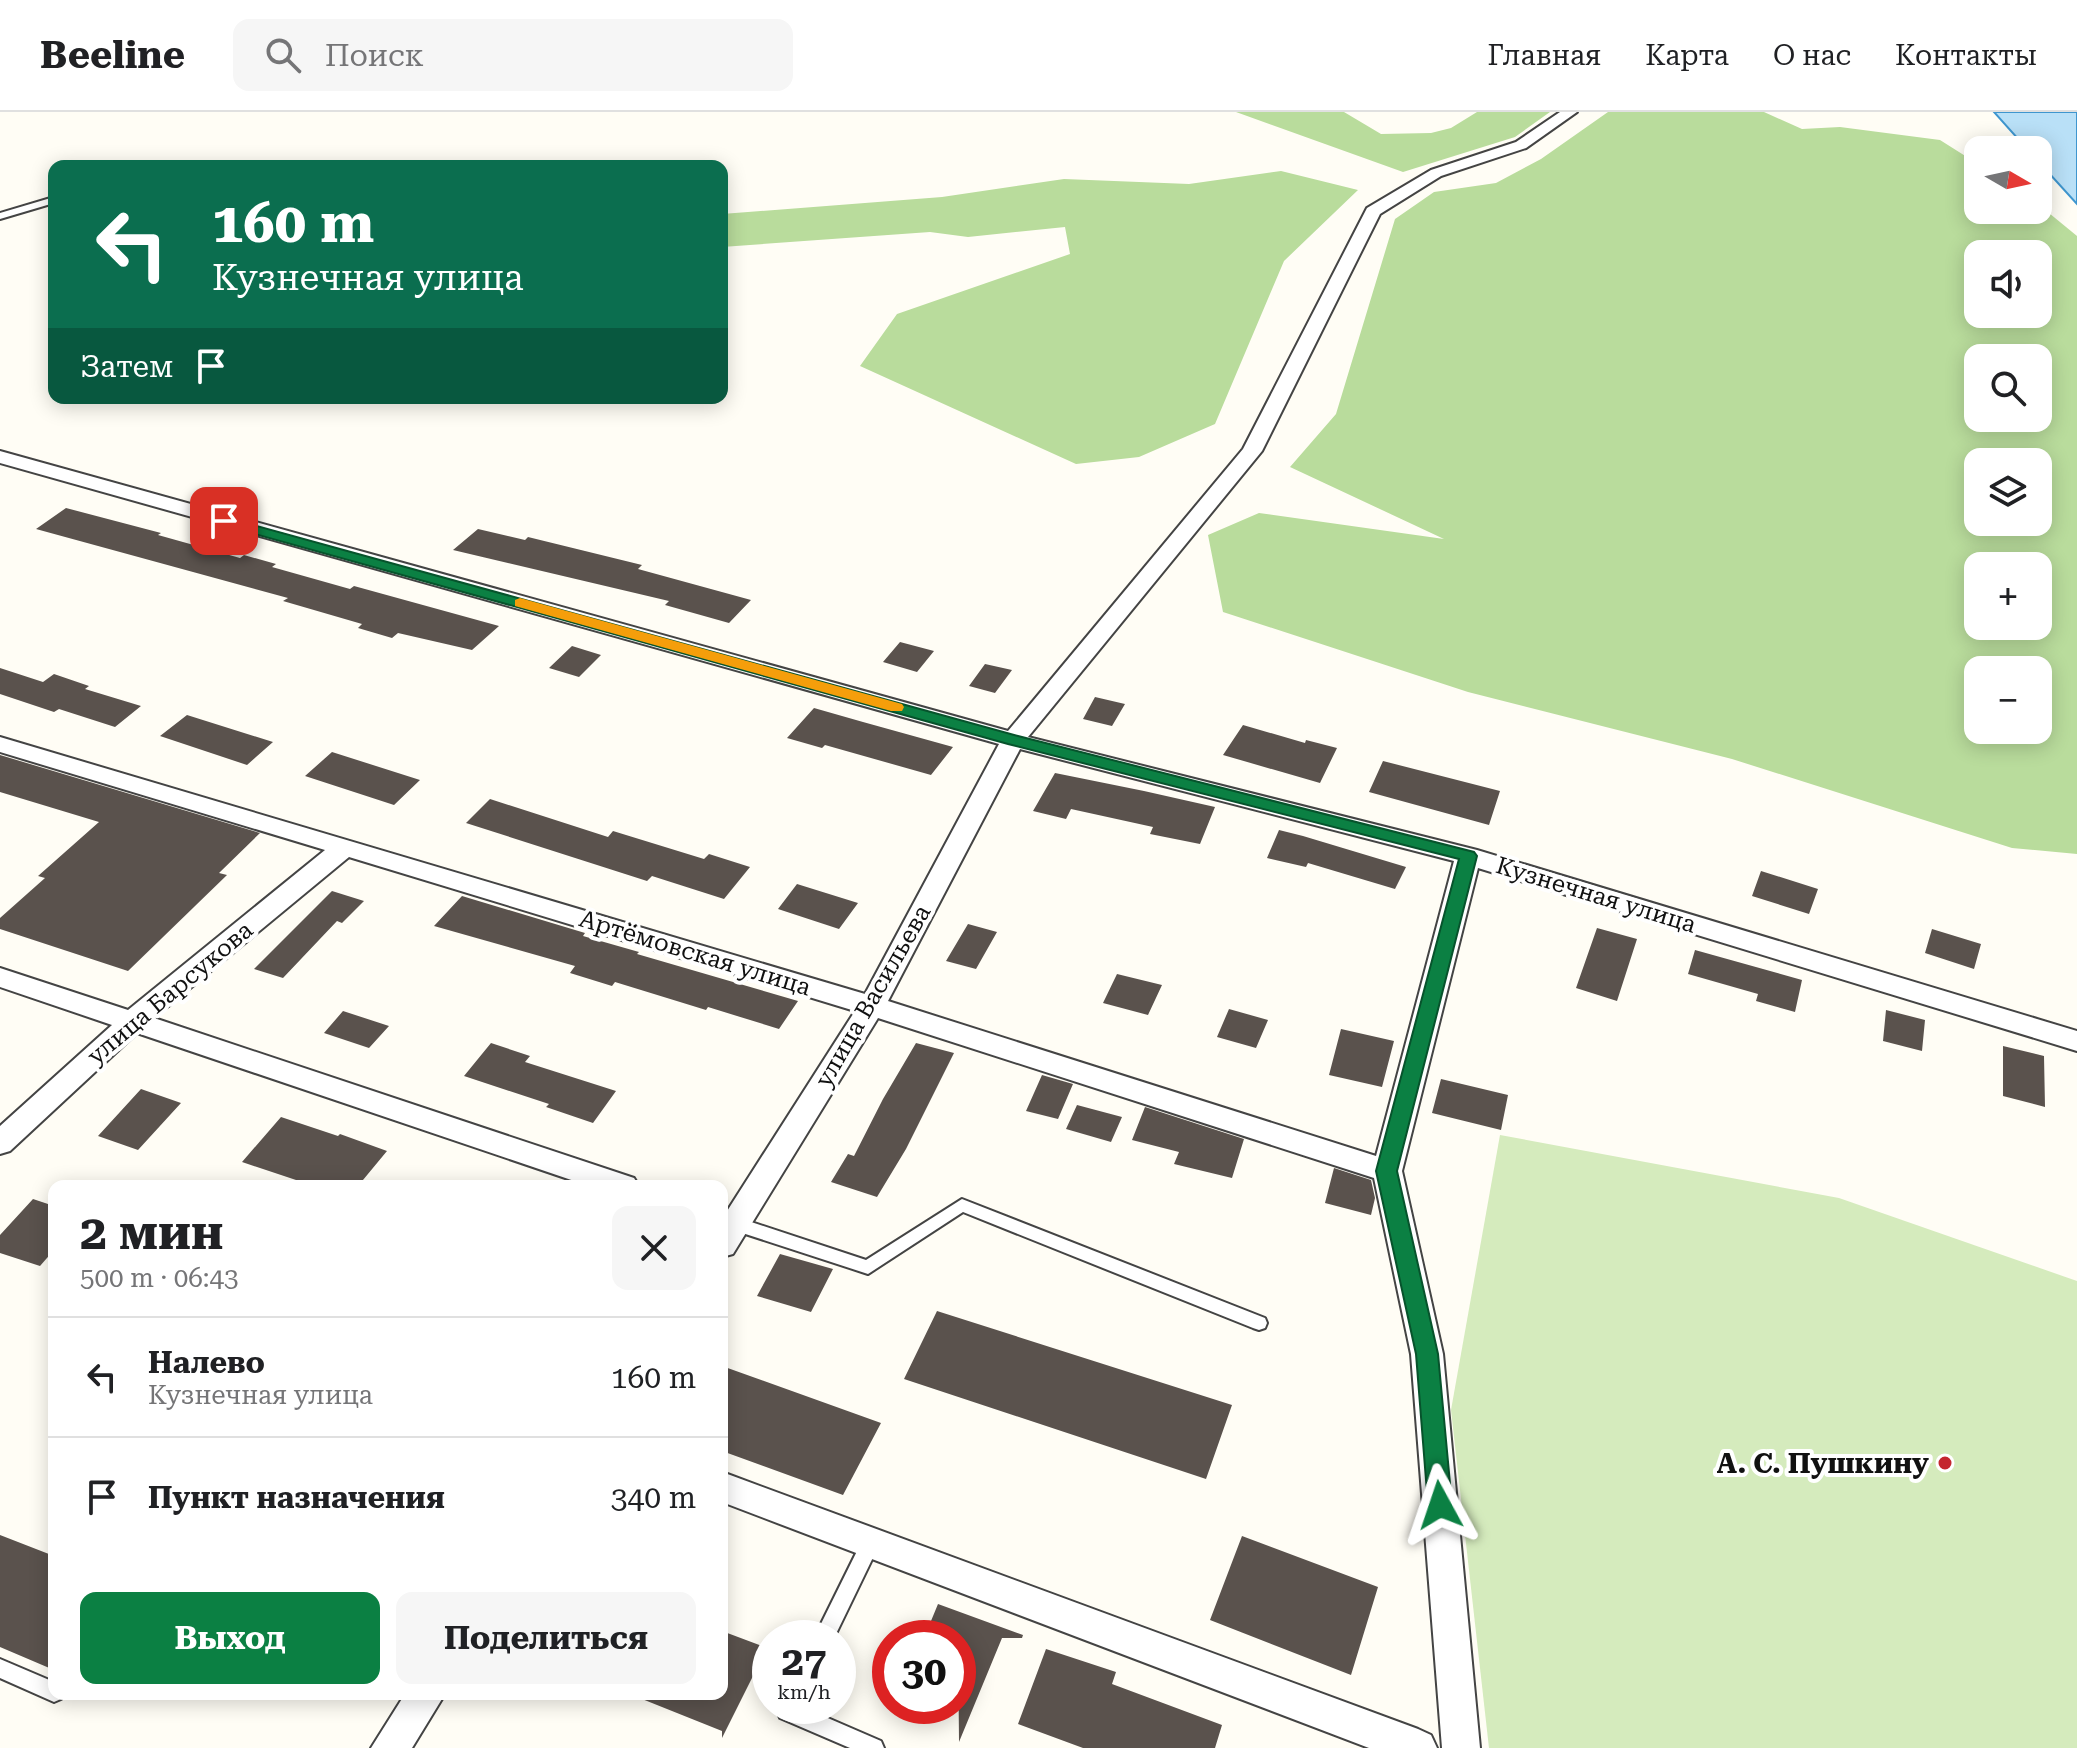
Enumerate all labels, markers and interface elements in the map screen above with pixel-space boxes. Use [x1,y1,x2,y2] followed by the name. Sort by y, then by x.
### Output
[233,19,793,91] search box
[40,33,185,77] text: Beeline
[261,33,305,77] icon: search
[325,38,424,73] text: Поиск
[1487,39,1601,72] text: Главная
[1645,39,1729,72] text: Карта
[1773,39,1851,72] text: О нас
[1895,39,2037,72] text: Контакты
[1964,136,2052,224] north arrow
[1964,136,2052,744] map controls
[212,190,374,256] text: 160 m
[80,192,184,296] icon: left
[1964,240,2052,328] button: sound
[212,257,523,299] text: Кузнечная улица
[189,344,233,388] icon: arrive
[1964,344,2052,432] button: search
[80,349,173,384] text: Затем
[1964,448,2052,536] button: layers
[190,487,258,555] pin
[202,499,246,543] icon: arrive
[1964,552,2052,640] button: +
[1964,656,2052,744] button: −
[1493,851,1699,939] street label: Кузнечная улица
[809,900,937,1092] street label: улица Васильева
[576,904,814,1002] street label: Артёмовская улица
[82,916,258,1070] street label: улица Барсукова
[80,1205,223,1261] text: 2 мин
[612,1206,696,1290] button: close
[80,1263,239,1293] text: 500 m · 06:43
[148,1345,265,1380] text: Налево
[80,1355,124,1399] icon: left
[611,1360,696,1395] text: 160 m
[148,1380,373,1410] text: Кузнечная улица
[1717,1447,1929,1480] place label: А. С. Пушкину
[1936,1454,1954,1472] marker: А. С. Пушкину
[1398,1463,1482,1547] position arrow
[80,1475,124,1519] icon: arrive
[148,1480,445,1515] text: Пункт назначения
[611,1480,696,1515] text: 340 m
[80,1592,380,1684] button: Выход
[396,1592,696,1684] button: Поделиться
[872,1620,976,1724] speed limit sign: 30
[782,1638,826,1685] text: 27
[777,1680,831,1704] text: km/h

